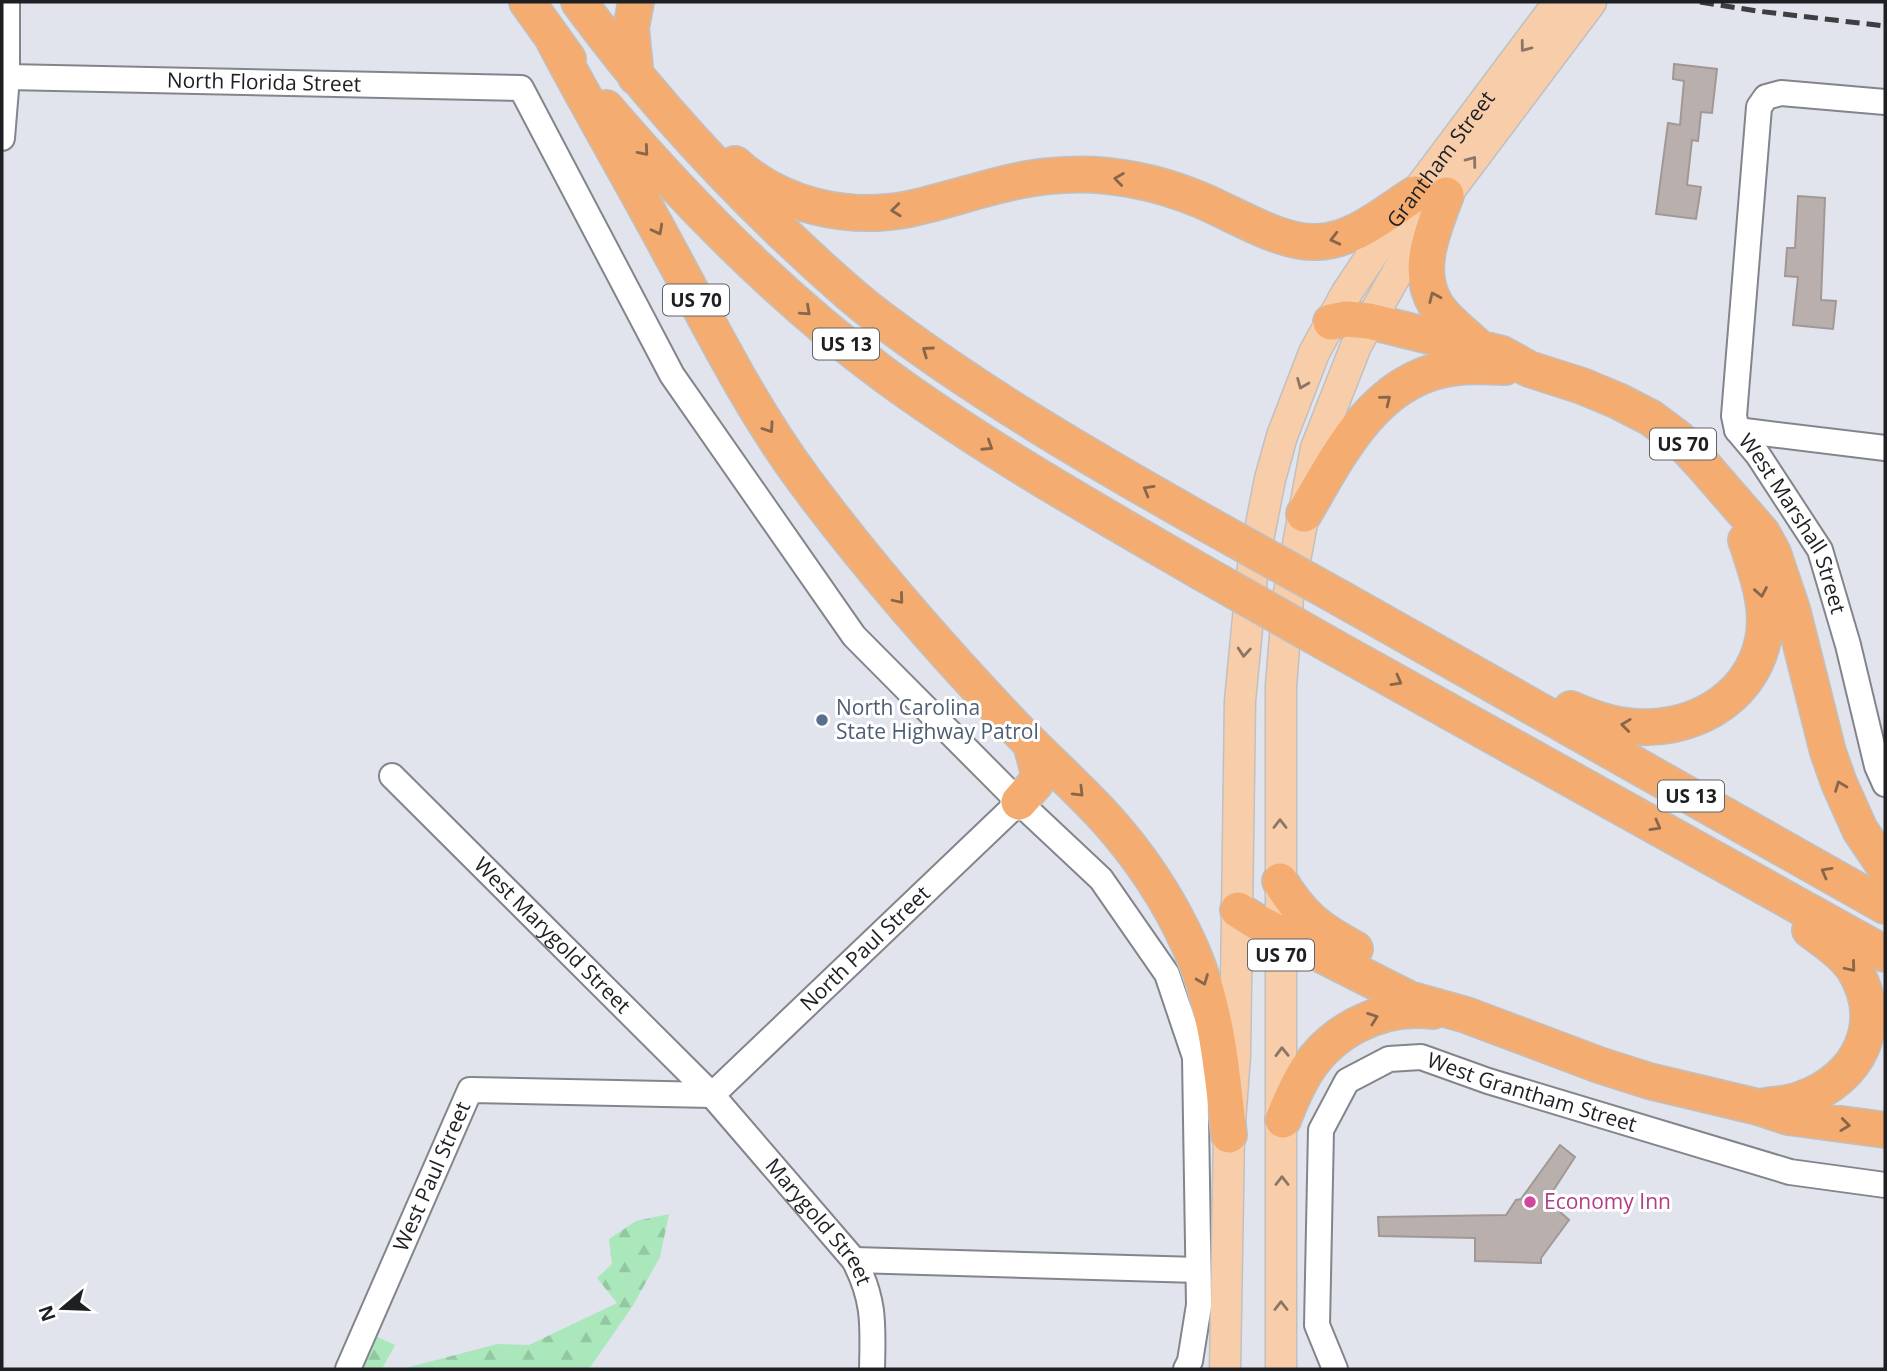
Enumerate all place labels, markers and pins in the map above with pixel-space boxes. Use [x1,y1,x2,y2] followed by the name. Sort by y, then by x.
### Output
[836,693,1039,745] place label: North Carolina State Highway Patrol
[814,712,830,728] marker: North Carolina State Highway Patrol
[1544,1187,1671,1215] place label: Economy Inn
[1522,1194,1538,1210] marker: Economy Inn

